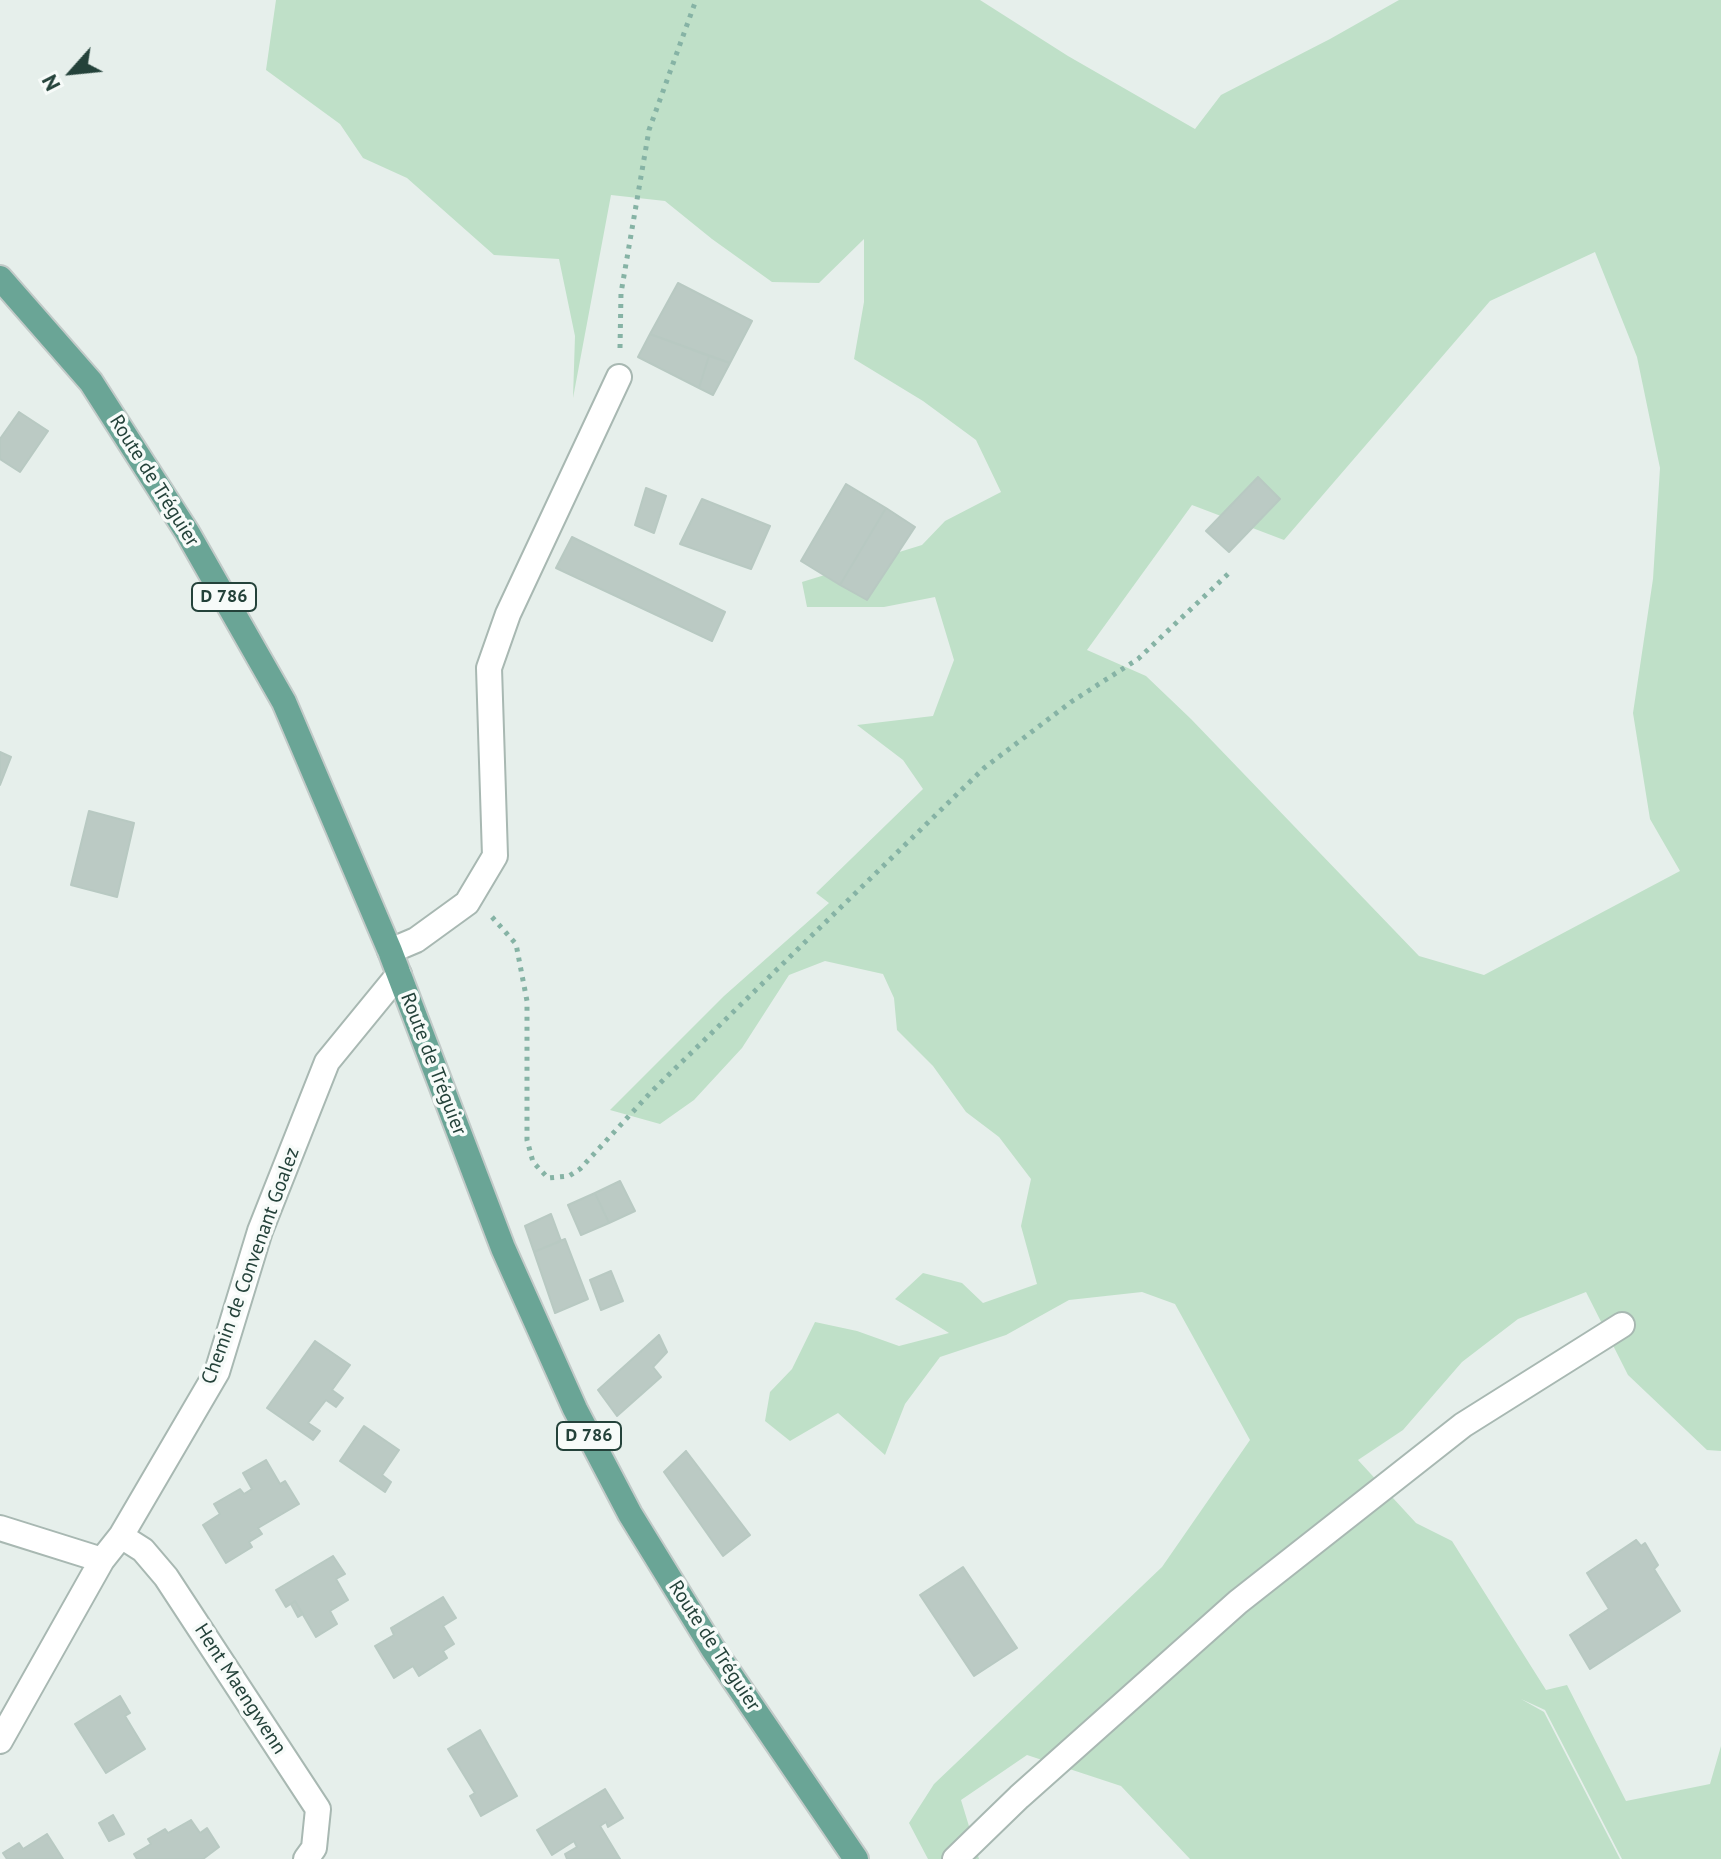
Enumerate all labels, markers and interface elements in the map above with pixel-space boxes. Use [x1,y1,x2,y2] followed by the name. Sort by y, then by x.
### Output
[32,32,112,112] north arrow
[35,70,66,96] text: N
[104,411,204,551] street label: Route de Tréguier
[192,583,256,611] road number: D 786
[395,990,471,1138] street label: Route de Tréguier
[197,1144,305,1388] street label: Chemin de Convenant Goalez
[557,1422,621,1450] road number: D 786
[663,1576,765,1716] street label: Route de Tréguier
[189,1619,291,1759] street label: Hent Maengwenn

